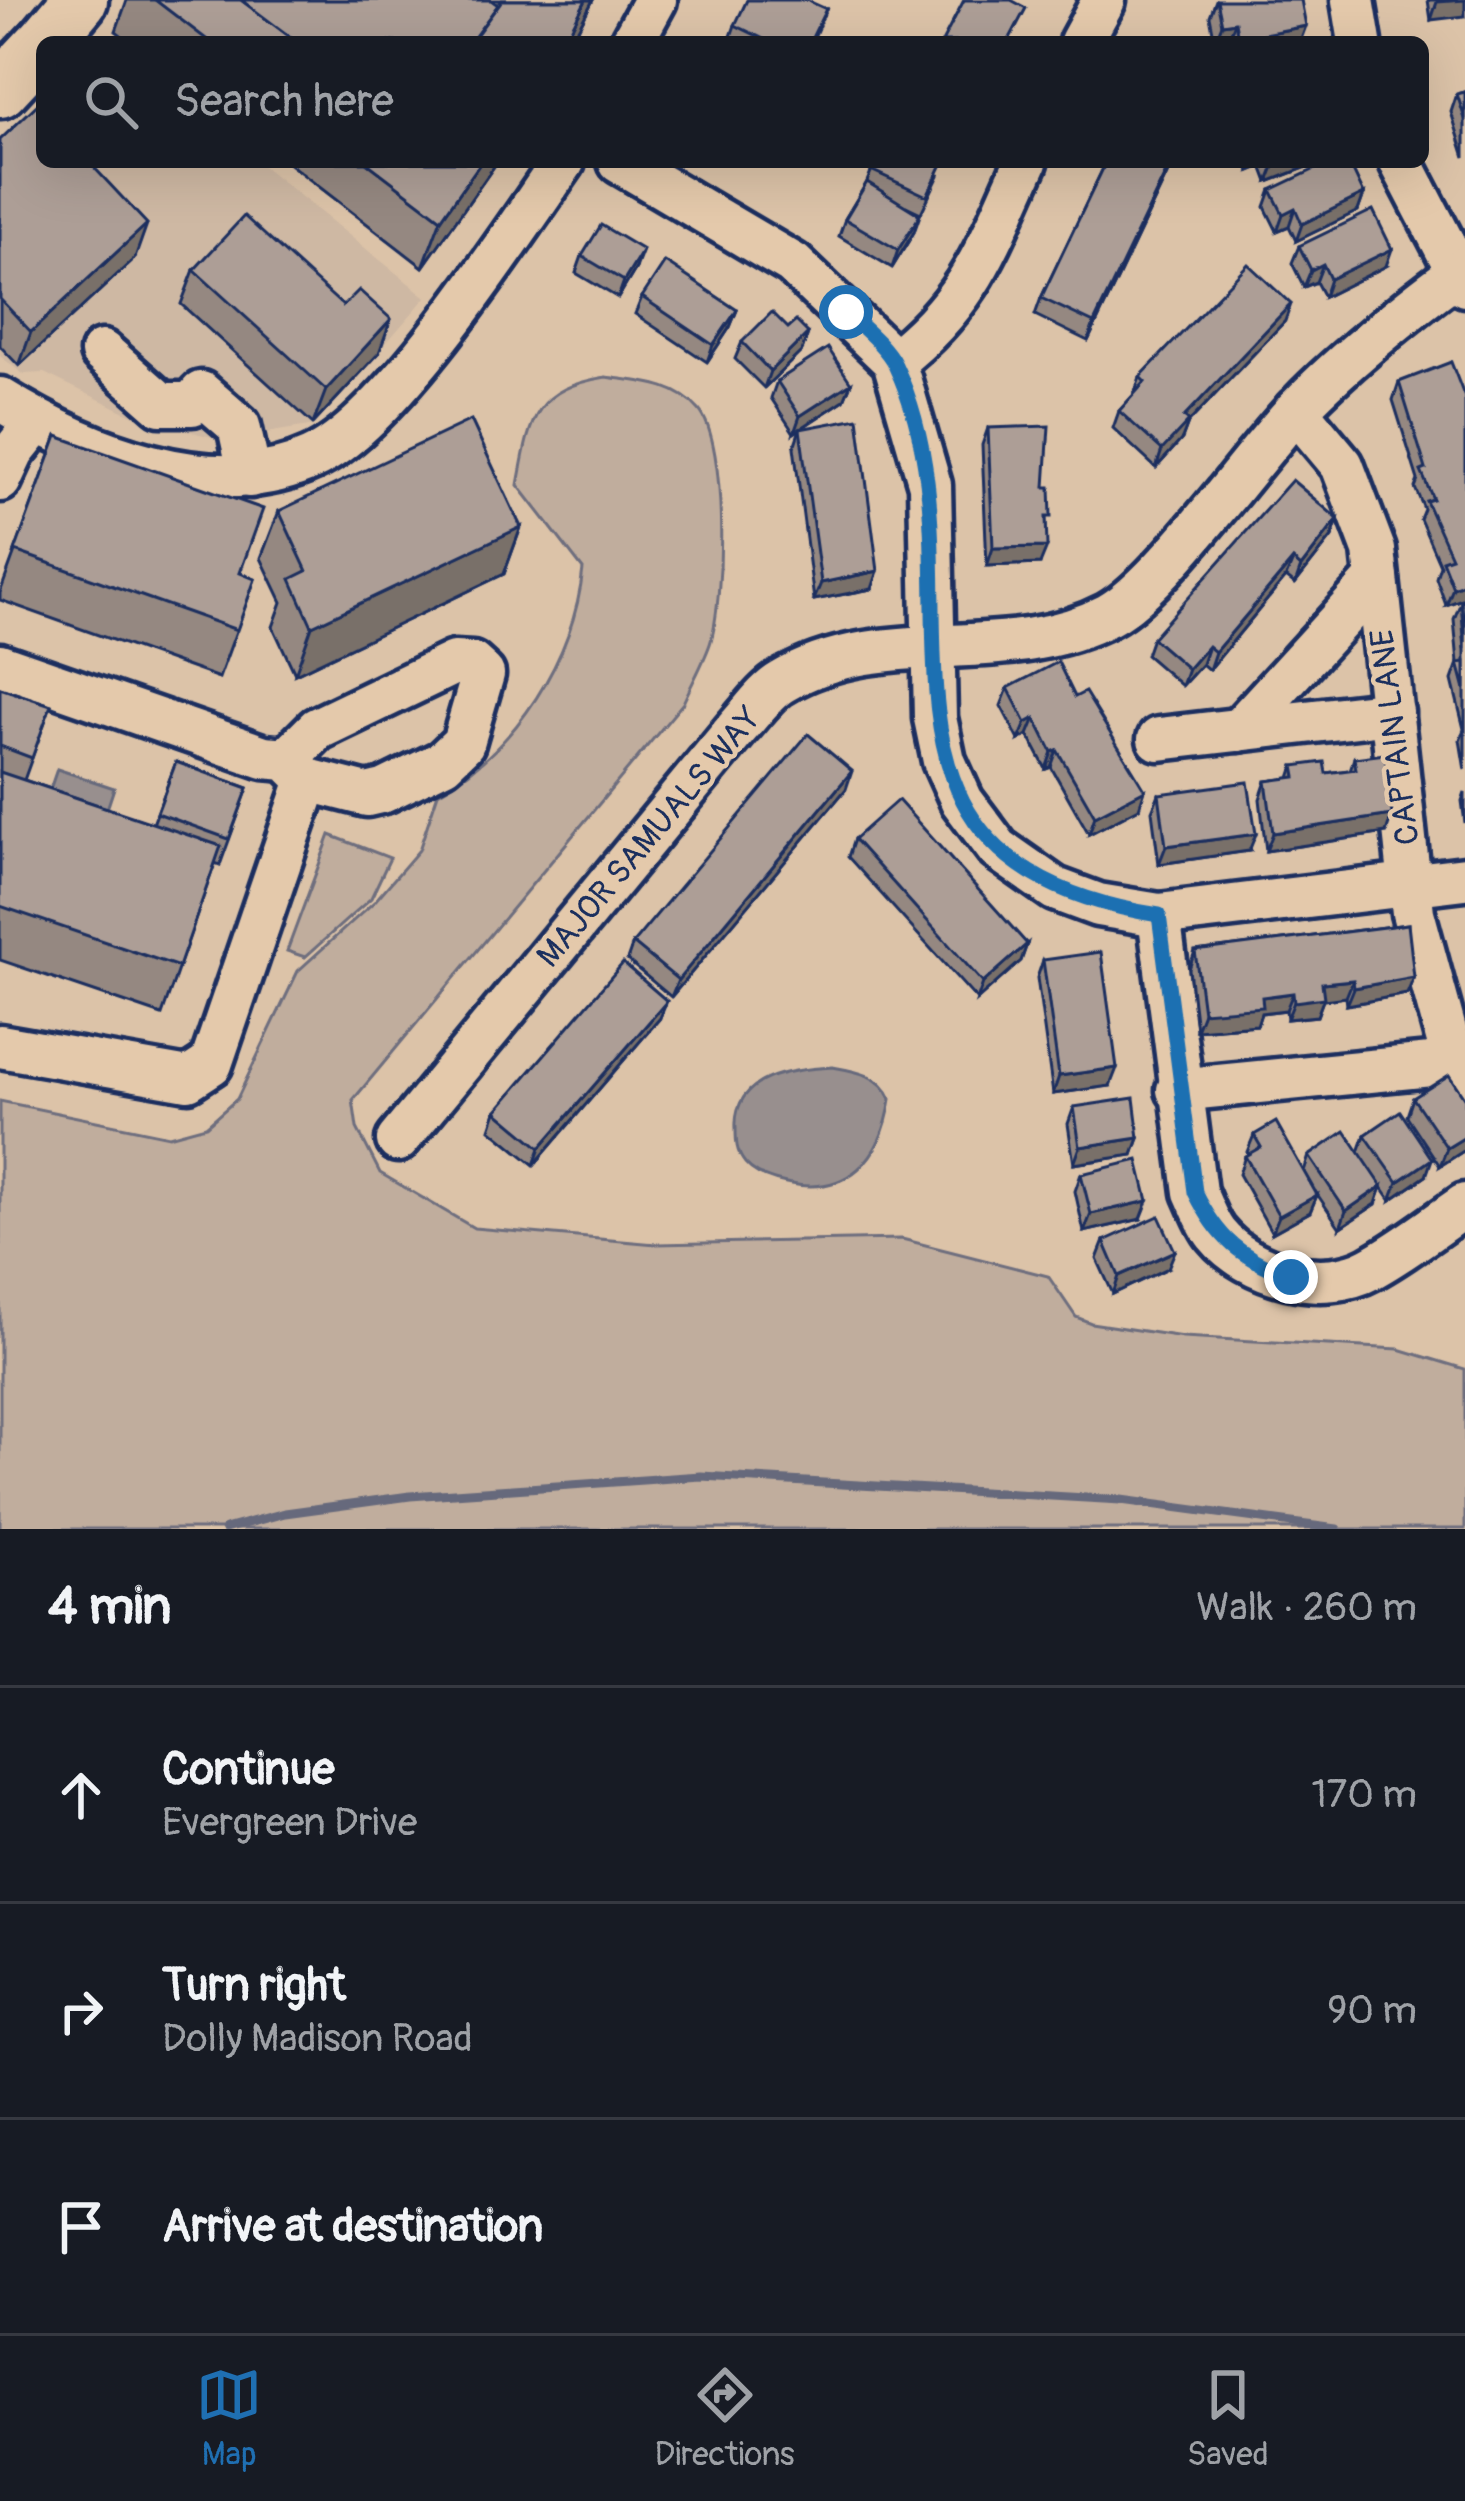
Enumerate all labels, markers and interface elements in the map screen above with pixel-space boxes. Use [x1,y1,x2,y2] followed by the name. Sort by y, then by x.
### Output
[36,36,1429,168] search box
[78,69,144,135] icon: search
[174,74,394,130] text: Search here
[819,285,873,339] route start
[1361,627,1429,847] street label: CAPTAIN LANE
[528,698,770,976] street label: MAJOR SAMUALS WAY
[1264,1250,1318,1304] route end
[48,1575,171,1639] text: 4 min
[1196,1583,1417,1632] text: Walk · 260 m
[162,1742,335,1798] text: Continue
[48,1762,114,1828] icon: ahead
[1311,1770,1417,1819] text: 170 m
[162,1798,417,1847] text: Evergreen Drive
[162,1958,346,2014] text: Turn right
[48,1978,114,2044] icon: right
[1327,1986,1417,2035] text: 90 m
[162,2014,473,2063] text: Dolly Madison Road
[48,2194,114,2260] icon: arrive
[162,2199,543,2255] text: Arrive at destination
[196,2362,262,2475] tab: Map
[655,2362,795,2475] tab: Directions
[1187,2362,1269,2475] tab: Saved

